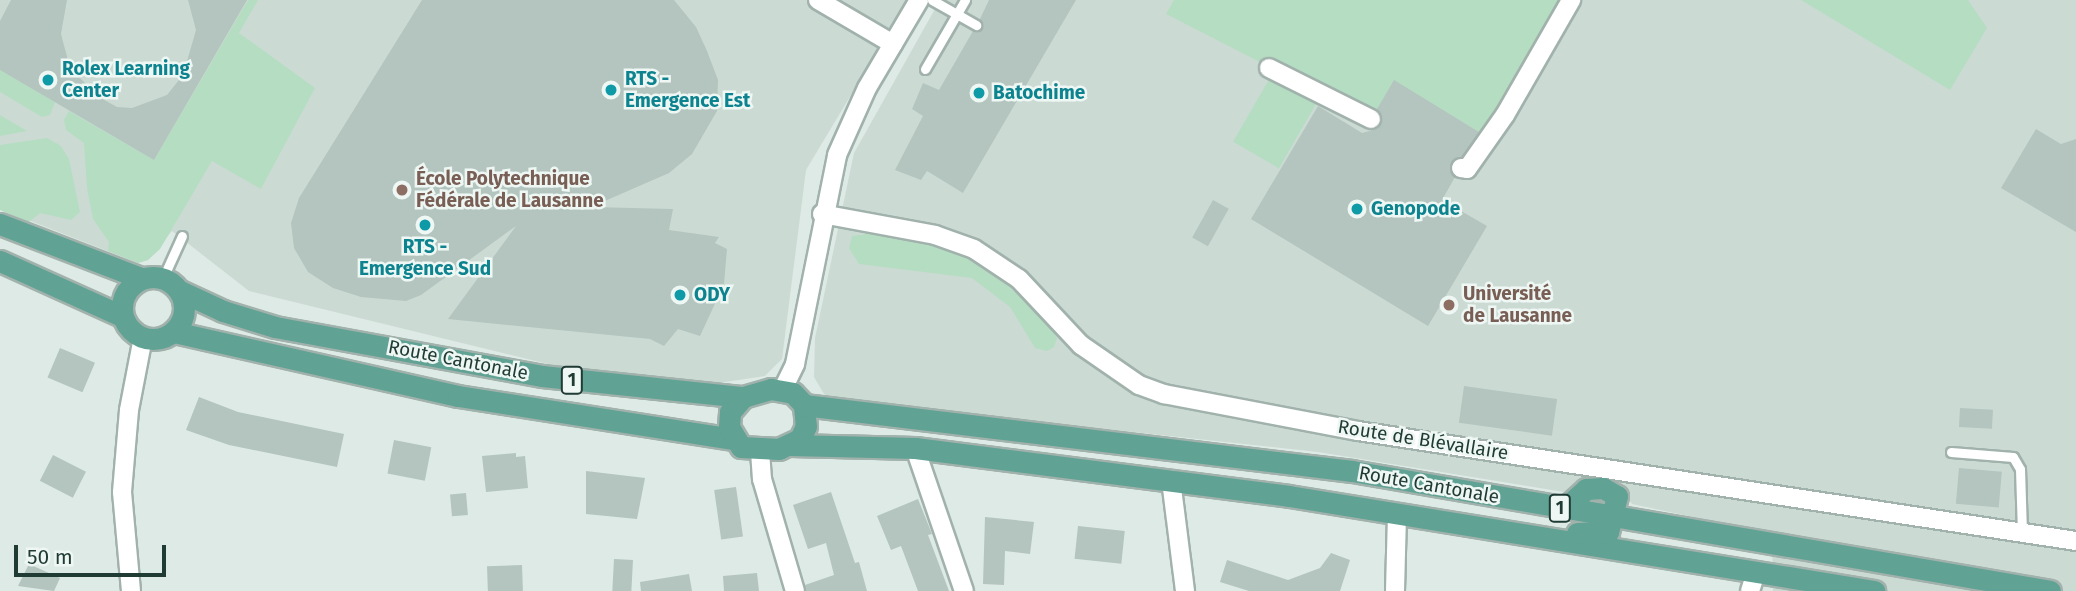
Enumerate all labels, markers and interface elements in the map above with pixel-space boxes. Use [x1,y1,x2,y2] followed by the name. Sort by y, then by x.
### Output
[62,58,190,102] place label: Rolex Learning Center
[625,68,750,112] place label: RTS - Emergence Est
[40,72,56,88] marker: Rolex Learning Center
[603,82,619,98] marker: RTS - Emergence Est
[993,82,1085,104] place label: Batochime
[971,85,987,101] marker: Batochime
[416,168,604,212] place label: École Polytechnique Fédérale de Lausanne
[394,182,410,198] marker: École Polytechnique Fédérale de Lausanne
[1371,198,1460,220] place label: Genopode
[1349,201,1365,217] marker: Genopode
[417,217,433,233] marker: RTS - Emergence Sud
[359,236,491,280] place label: RTS - Emergence Sud
[1463,283,1572,327] place label: Université de Lausanne
[694,284,730,306] place label: ODY
[672,287,688,303] marker: ODY
[1441,297,1457,313] marker: Université de Lausanne
[386,335,530,385] street label: Route Cantonale
[560,366,584,394] road number: 1
[1336,415,1510,465] street label: Route de Blévallaire
[1357,461,1501,509] street label: Route Cantonale
[1548,494,1572,522] road number: 1
[18,532,170,576] scale bar
[27,544,73,570] text: 50 m

